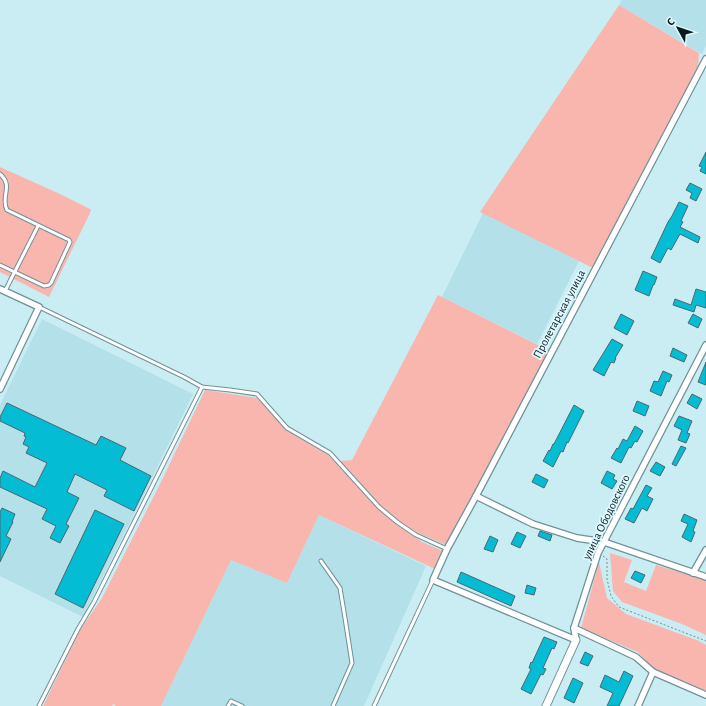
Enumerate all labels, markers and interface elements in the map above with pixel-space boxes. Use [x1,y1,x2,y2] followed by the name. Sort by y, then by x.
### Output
[658,8,698,48] north arrow
[665,16,677,28] text: С
[531,267,588,361] street label: Пролетарская улица
[580,472,633,563] street label: улица Ободовского

